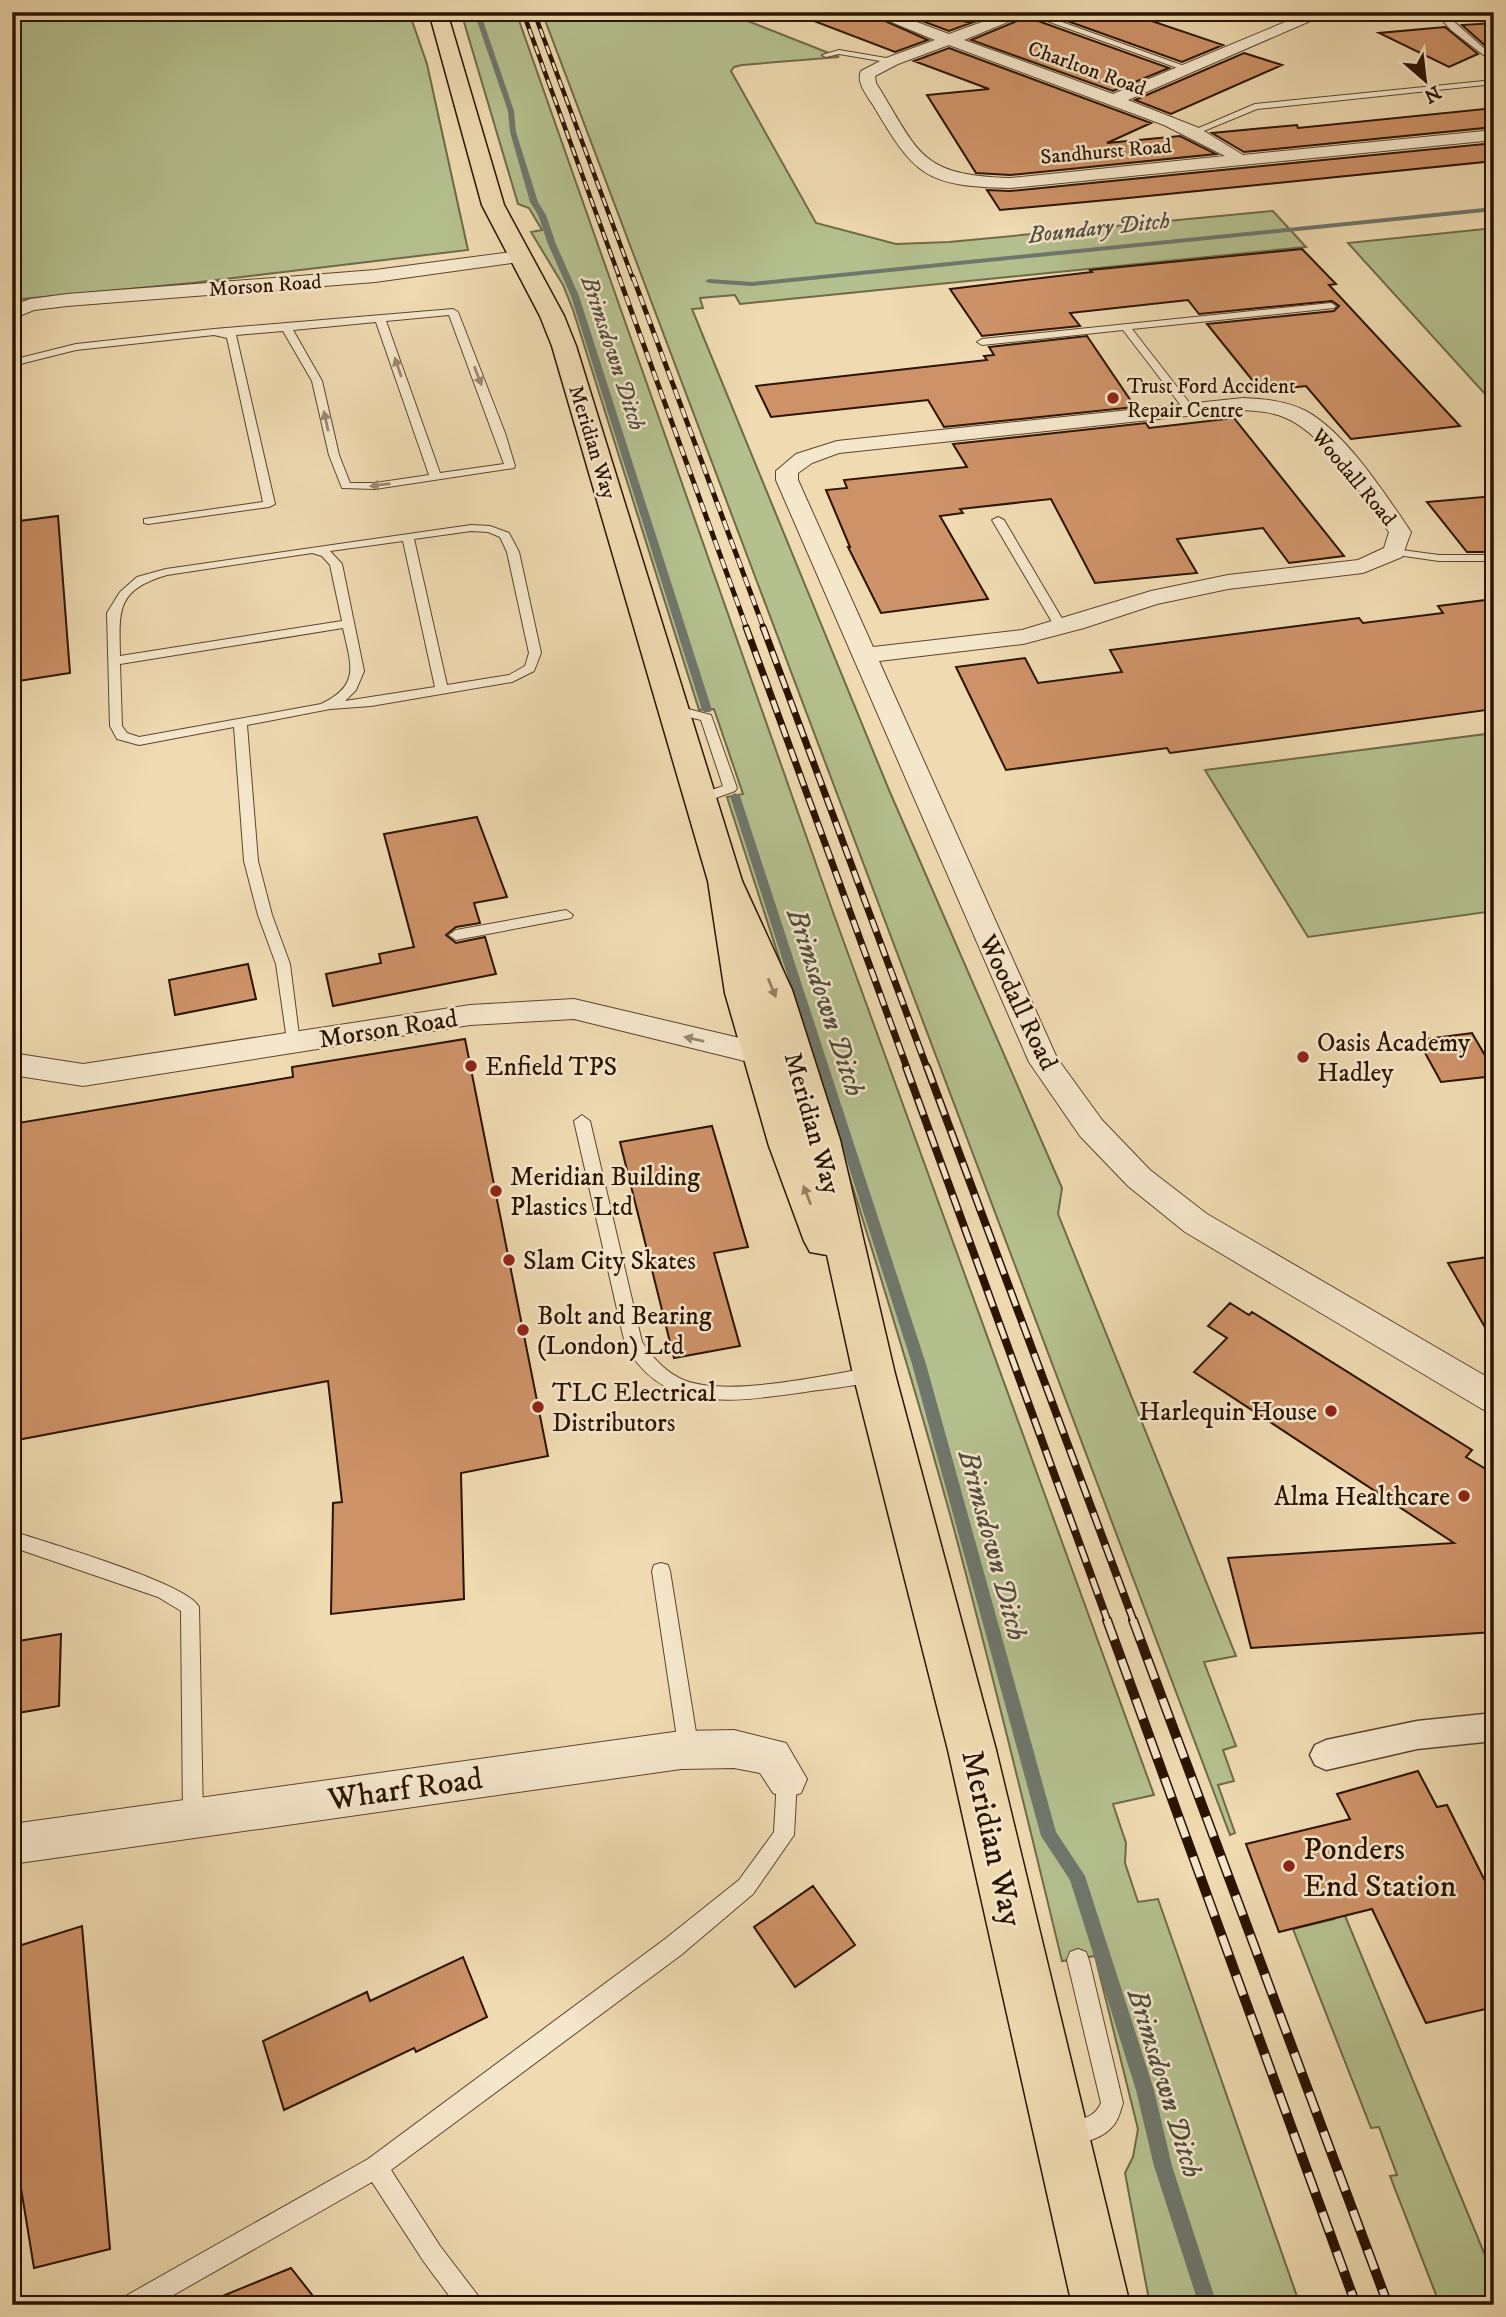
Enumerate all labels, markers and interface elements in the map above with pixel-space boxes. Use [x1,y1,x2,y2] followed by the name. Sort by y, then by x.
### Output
[1024,36,1150,102] street label: Charlton Road
[1390,46,1460,116] north arrow
[1420,80,1445,108] text: N
[1039,133,1173,171] street label: Sandhurst Road
[1026,207,1171,250] water label: Boundary Ditch
[208,269,323,303] street label: Morson Road
[574,272,651,434] water label: Brimsdown Ditch
[392,357,403,378] one-way arrow
[473,365,484,386] one-way arrow
[1127,374,1296,424] place label: Trust Ford Accident Repair Centre
[562,382,622,503] street label: Meridian Way
[1105,390,1121,406] marker: Trust Ford Accident Repair Centre
[321,410,332,432] one-way arrow
[1305,423,1402,532] street label: Woodall Road
[369,480,391,491] one-way arrow
[778,903,872,1101] water label: Brimsdown Ditch
[970,929,1065,1076] street label: Woodall Road
[767,978,778,999] one-way arrow
[317,1002,460,1057] street label: Morson Road
[1317,1027,1471,1090] place label: Oasis Academy Hadley
[683,1033,705,1044] one-way arrow
[776,1049,848,1199] street label: Meridian Way
[1295,1049,1311,1065] marker: Oasis Academy Hadley
[485,1051,617,1084] place label: Enfield TPS
[463,1058,479,1074] marker: Enfield TPS
[510,1161,700,1224] place label: Meridian Building Plastics Ltd
[488,1183,504,1199] marker: Meridian Building Plastics Ltd
[801,1185,812,1206] one-way arrow
[523,1245,696,1278] place label: Slam City Skates
[501,1252,517,1268] marker: Slam City Skates
[537,1300,712,1363] place label: Bolt and Bearing (London) Ltd
[515,1322,531,1338] marker: Bolt and Bearing (London) Ltd
[552,1377,716,1440] place label: TLC Electrical Distributors
[1139,1396,1317,1429] place label: Harlequin House
[530,1399,546,1415] marker: TLC Electrical Distributors
[1323,1403,1339,1419] marker: Harlequin House
[950,1446,1035,1644] water label: Brimsdown Ditch
[1274,1481,1450,1514] place label: Alma Healthcare
[1456,1488,1472,1504] marker: Alma Healthcare
[951,1746,1031,1931] street label: Meridian Way
[324,1759,485,1821] street label: Wharf Road
[1303,1830,1457,1907] place label: Ponders End Station
[1281,1858,1297,1874] marker: Ponders End Station
[1119,1984,1210,2182] water label: Brimsdown Ditch

